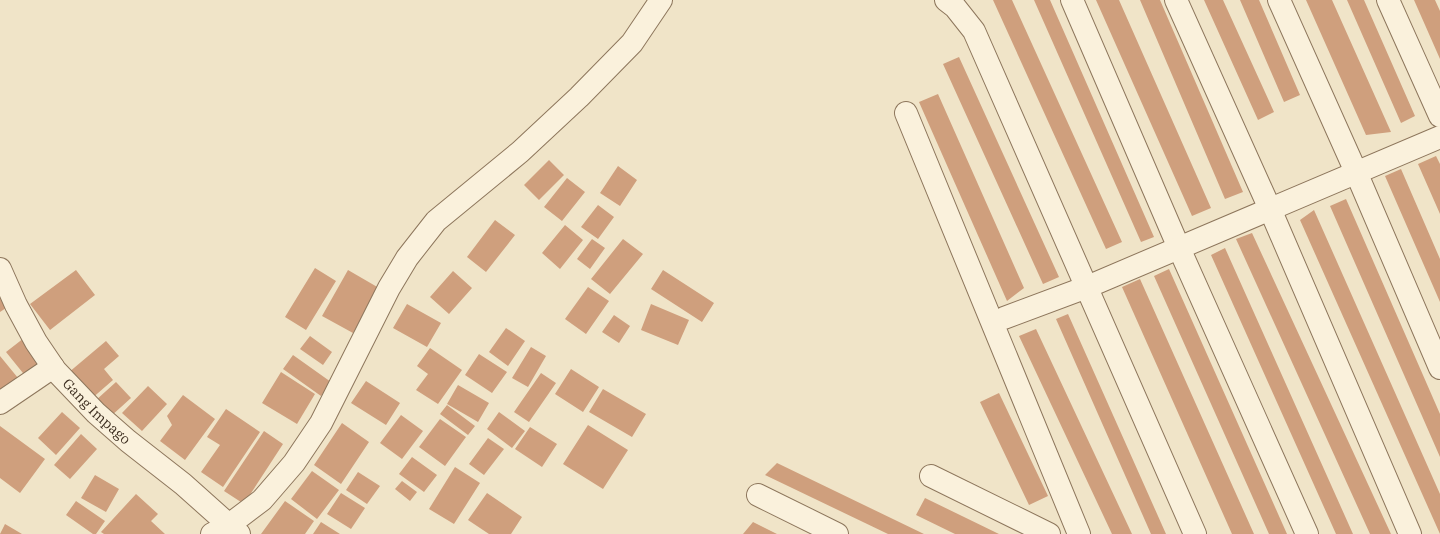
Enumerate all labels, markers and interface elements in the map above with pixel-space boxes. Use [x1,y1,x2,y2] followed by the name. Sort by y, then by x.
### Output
[59,375,134,448] street label: Gang Impago

